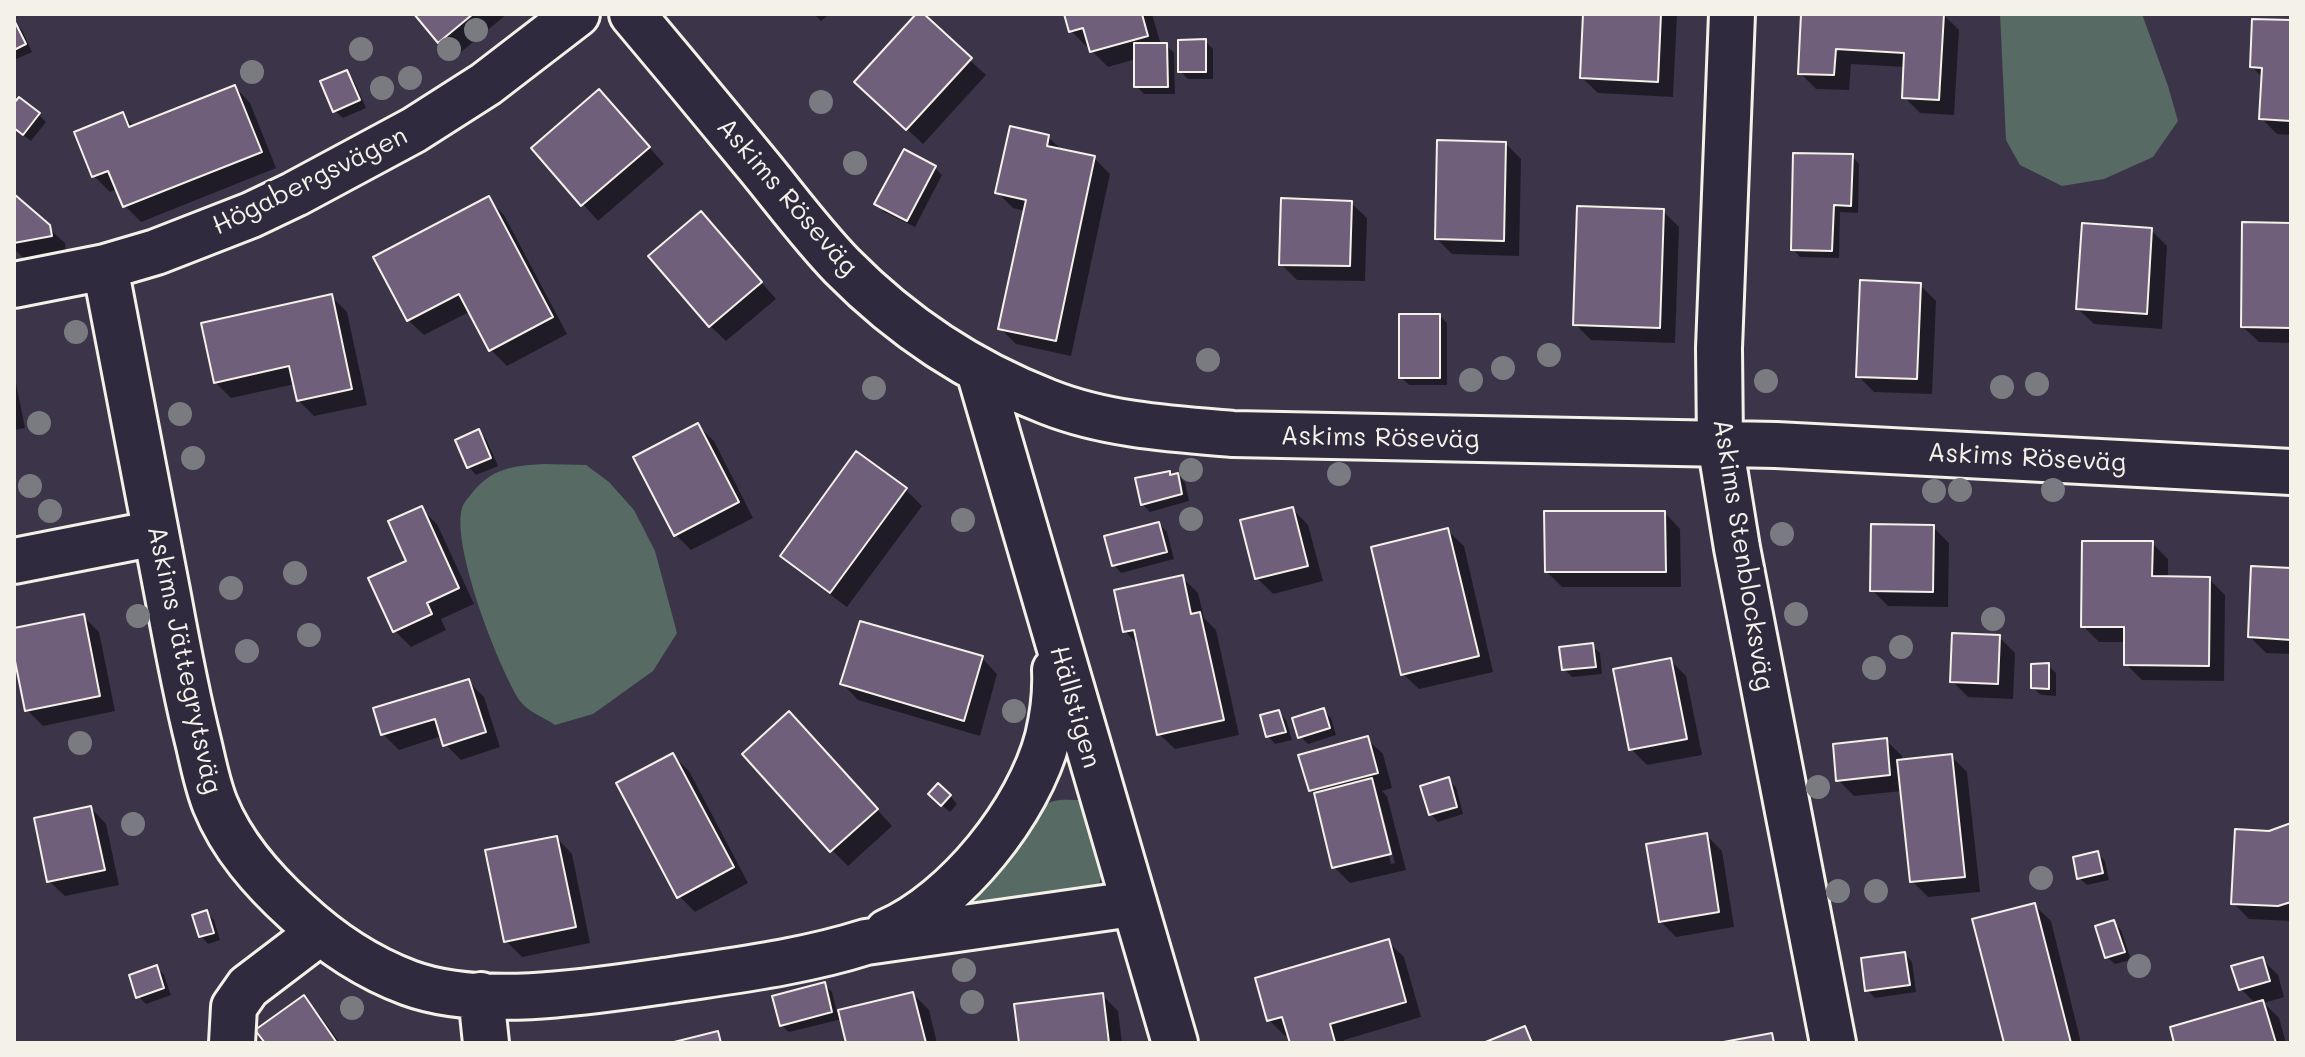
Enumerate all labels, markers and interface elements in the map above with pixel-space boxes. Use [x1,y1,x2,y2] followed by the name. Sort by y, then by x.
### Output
[710,112,864,282] street label: Askims Röseväg
[207,120,413,242] street label: Högabergsvägen
[1706,417,1780,693] street label: Askims Stenblocksväg
[1280,421,1480,455] street label: Askims Röseväg
[1927,437,2127,479] street label: Askims Röseväg
[140,523,228,797] street label: Askims Jättegrytsväg
[1043,642,1107,772] street label: Hällstigen

